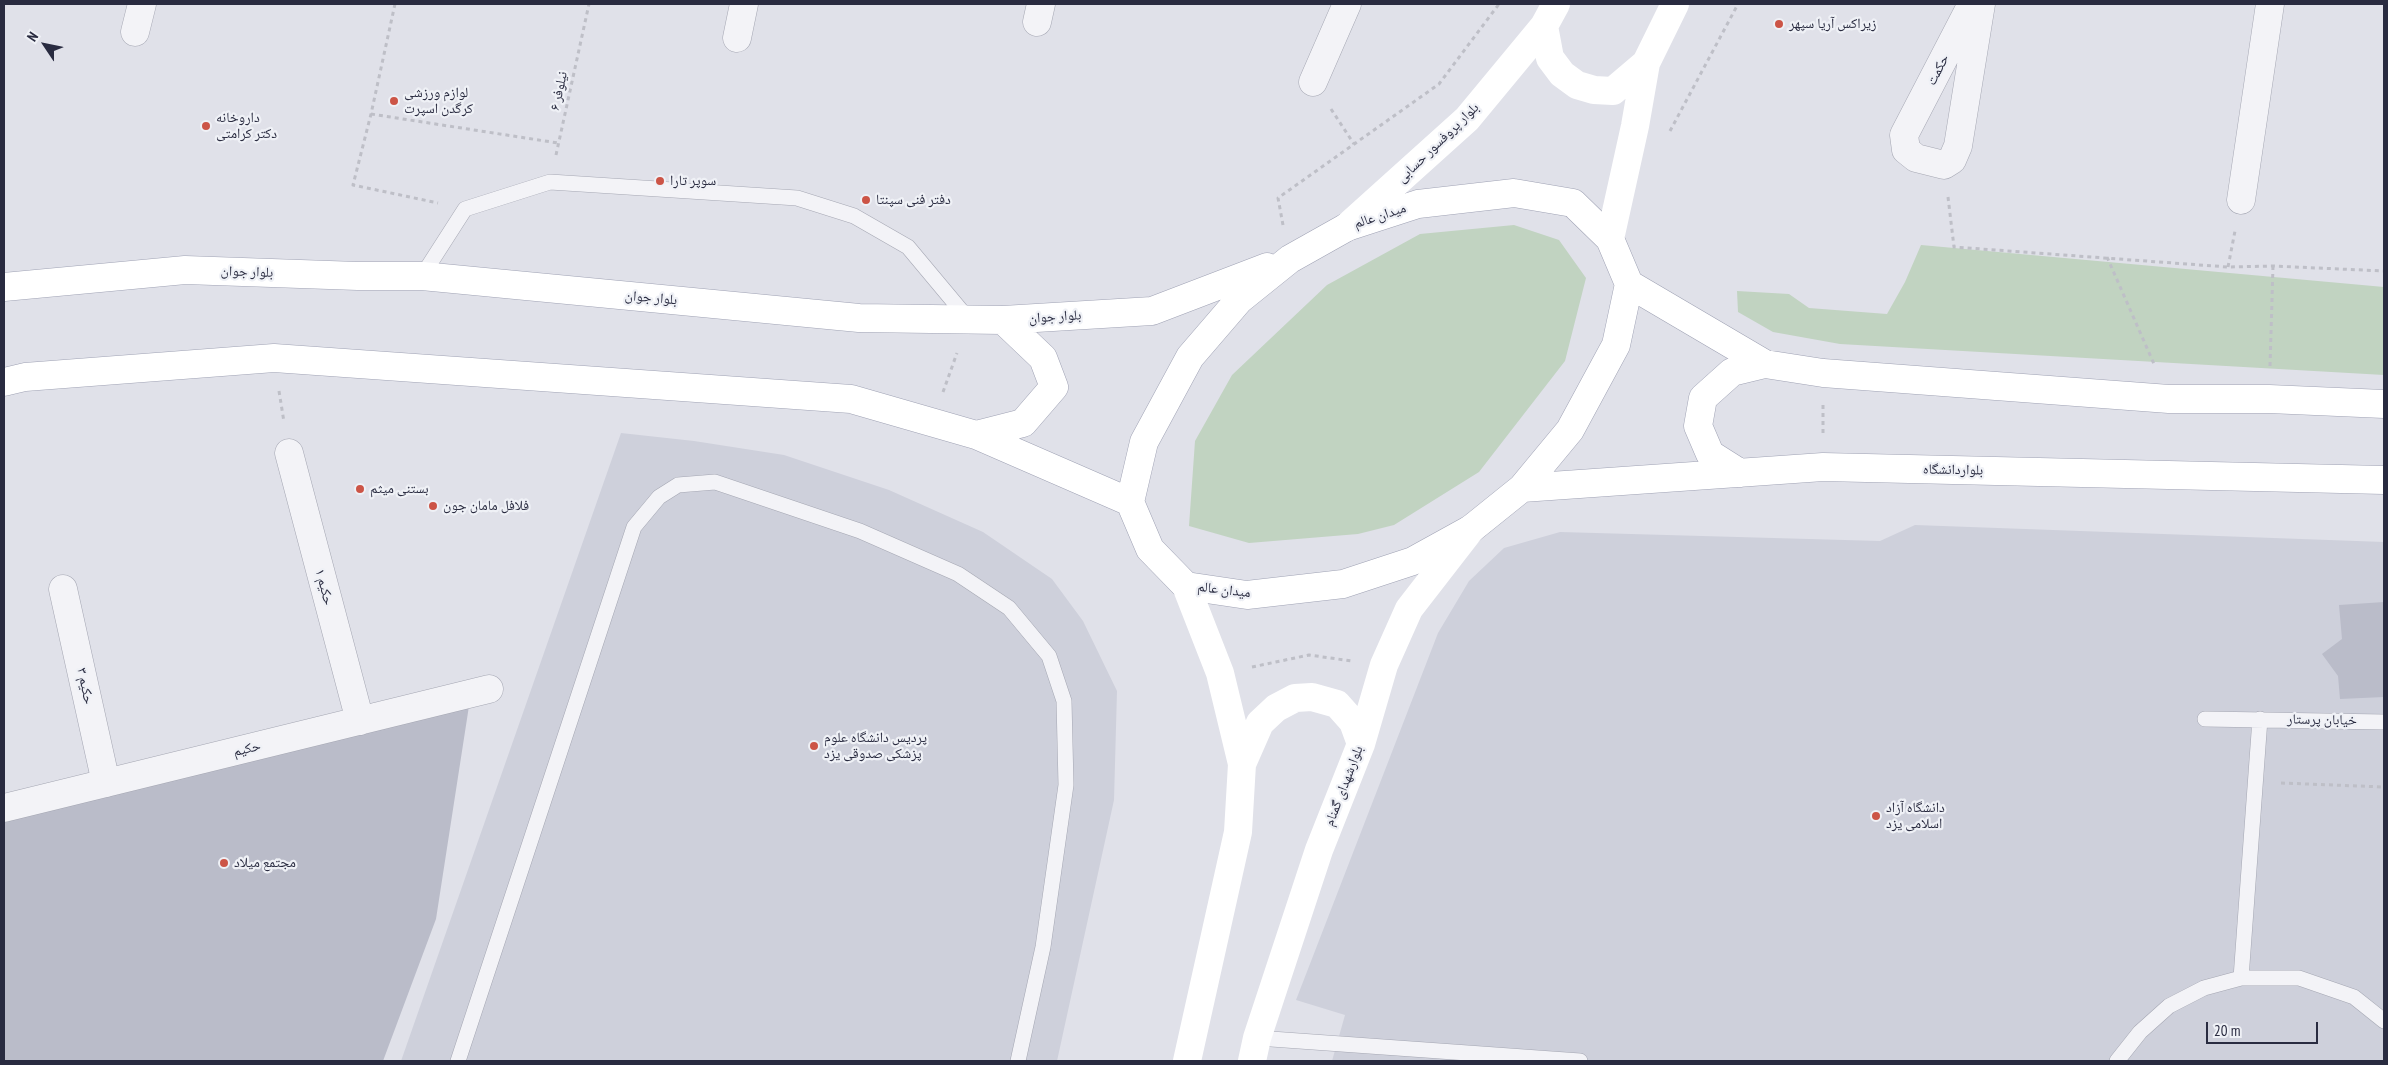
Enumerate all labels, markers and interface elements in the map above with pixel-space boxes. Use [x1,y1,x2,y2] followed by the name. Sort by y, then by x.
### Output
[1789,16,1876,32] place label: زیراکس آریا سپهر
[1773,18,1785,30] marker: زیراکس آریا سپهر
[20,20,70,70] north arrow
[23,28,42,45] text: N
[1923,52,1953,88] street label: حکمت
[547,70,571,112] street label: نیلوفر ۶
[404,85,473,118] place label: لوازم ورزشی کرگدن اسپرت
[388,95,400,107] marker: لوازم ورزشی کرگدن اسپرت
[1393,100,1483,186] street label: بلوار پروفسور حسابی
[216,110,277,142] place label: داروخانه دکتر کرامتی
[200,120,212,132] marker: داروخانه دکتر کرامتی
[670,173,716,189] place label: سوپر تارا
[654,175,666,187] marker: سوپر تارا
[876,192,951,208] place label: دفتر فنی سپنتا
[860,194,872,206] marker: دفتر فنی سپنتا
[1352,200,1408,232] street label: میدان عالم
[220,263,274,281] street label: بلوار جوان
[624,287,678,309] street label: بلوار جوان
[1028,307,1082,327] street label: بلوار جوان
[1923,461,1983,479] street label: بلواردانشگاه
[370,481,429,497] place label: بستنی میثم
[354,483,366,495] marker: بستنی میثم
[443,498,529,514] place label: فلافل مامان جون
[427,500,439,512] marker: فلافل مامان جون
[311,567,337,607] street label: حکیم ۱
[1196,578,1252,602] street label: میدان عالم
[73,666,97,706] street label: حکیم ۳
[2287,711,2357,729] street label: خیابان پرستار
[824,730,927,762] place label: پردیس دانشگاه علوم پزشکی صدوقی یزد
[231,737,263,761] street label: حکیم
[808,740,820,752] marker: پردیس دانشگاه علوم پزشکی صدوقی یزد
[1321,743,1367,829] street label: بلوارشهدای گمنام
[1886,800,1945,832] place label: دانشگاه آزاد اسلامی یزد
[1870,810,1882,822] marker: دانشگاه آزاد اسلامی یزد
[234,855,296,871] place label: مجتمع میلاد
[218,857,230,869] marker: مجتمع میلاد
[2208,1012,2320,1044] scale bar
[2214,1021,2240,1040] text: 20 m

